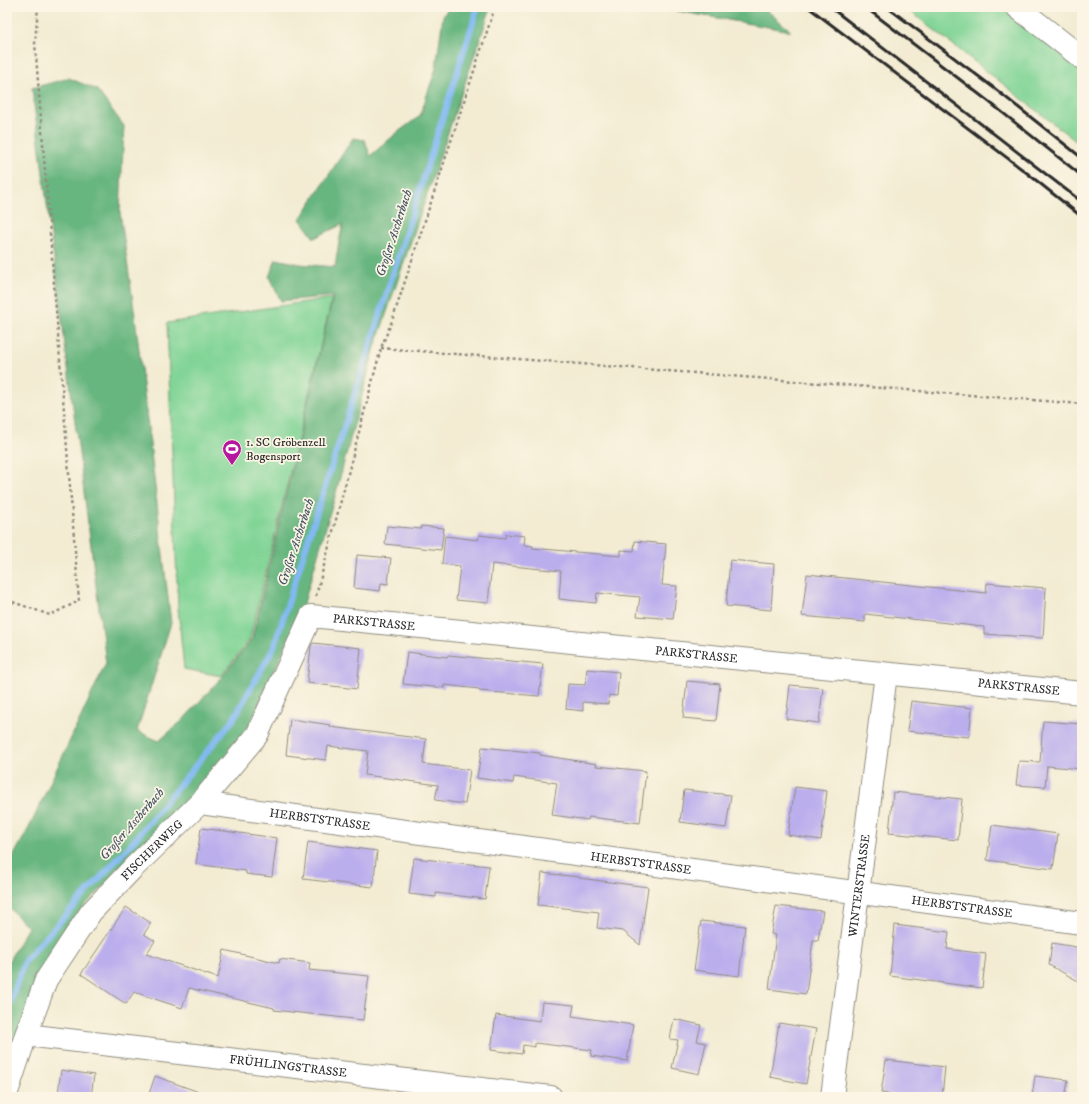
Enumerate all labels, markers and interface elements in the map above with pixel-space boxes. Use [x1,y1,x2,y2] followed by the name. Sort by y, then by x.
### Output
[372,187,416,278] water label: Großer Ascherbach
[246,435,326,464] place label: 1. SC Gröbenzell Bogensport
[221,438,243,466] sports icon: 1. SC Gröbenzell Bogensport
[274,496,318,587] water label: Großer Ascherbach
[332,611,416,634] street label: PARKSTRASSE
[654,643,739,666] street label: PARKSTRASSE
[977,675,1061,698] street label: PARKSTRASSE
[96,785,168,863] water label: Großer Ascherbach
[269,805,372,834] street label: HERBSTSTRASSE
[118,816,186,884] street label: FISCHERWEG
[845,833,873,939] street label: WINTERSTRASSE
[590,849,693,877] street label: HERBSTSTRASSE
[911,892,1014,921] street label: HERBSTSTRASSE
[229,1052,348,1080] street label: FRÜHLINGSTRASSE

